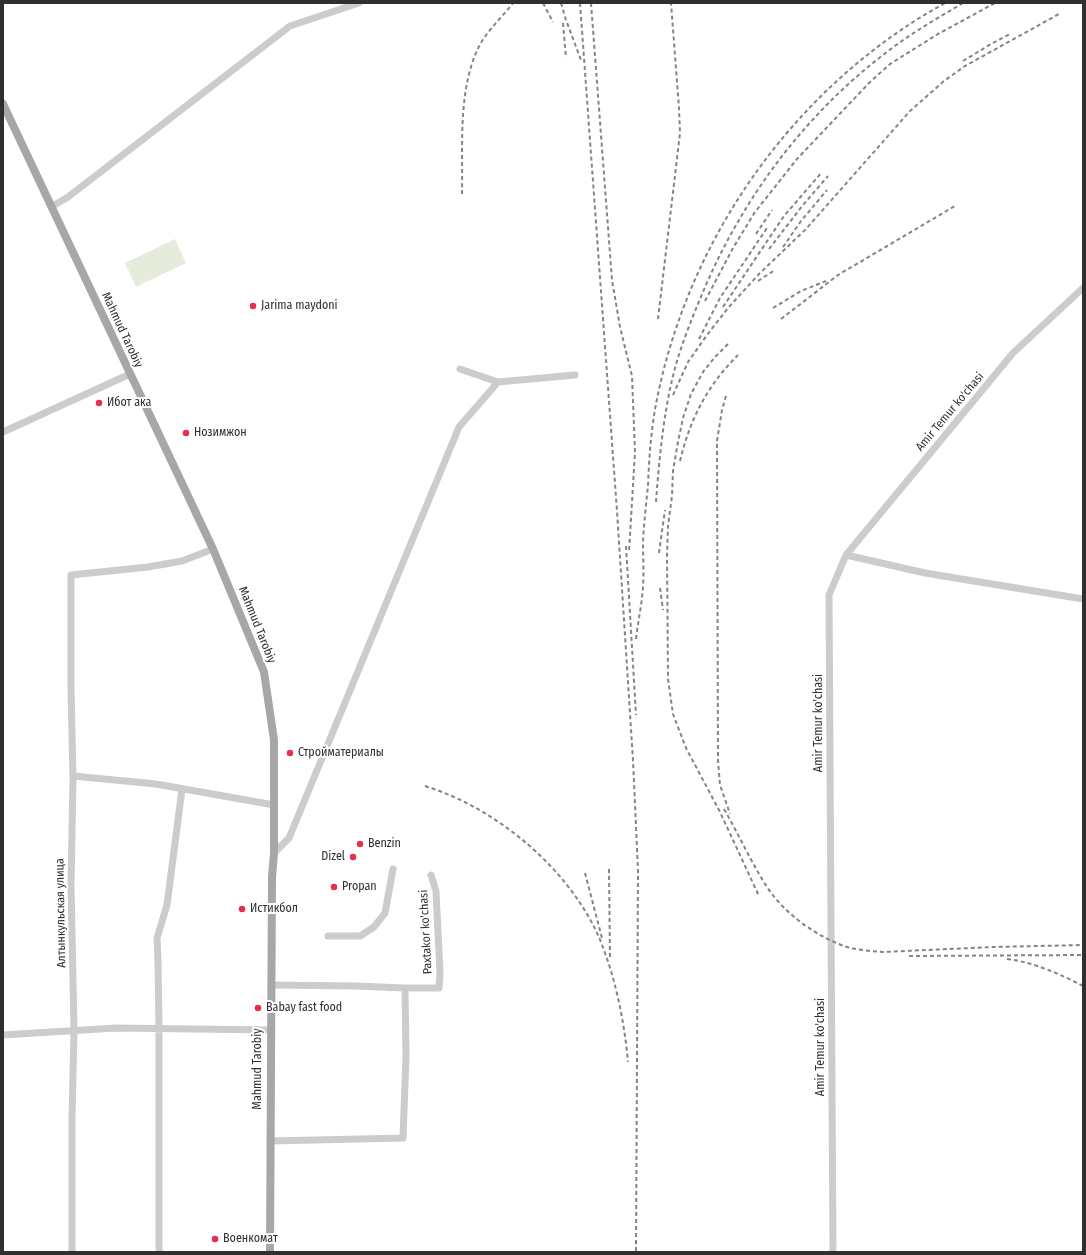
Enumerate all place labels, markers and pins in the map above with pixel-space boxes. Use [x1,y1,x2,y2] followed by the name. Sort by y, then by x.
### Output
[261,299,338,313] place label: Jarima maydoni
[248,301,258,311] marker: Jarima maydoni
[107,396,151,410] place label: Ибот ака
[94,398,104,408] marker: Ибот ака
[194,426,247,440] place label: Нозимжон
[181,428,191,438] marker: Нозимжон
[298,746,384,760] place label: Стройматериалы
[285,748,295,758] marker: Стройматериалы
[368,837,401,851] place label: Benzin
[355,839,365,849] marker: Benzin
[321,850,345,864] place label: Dizel
[348,852,358,862] marker: Dizel
[342,880,377,894] place label: Propan
[329,882,339,892] marker: Propan
[250,902,298,916] place label: Истикбол
[237,904,247,914] marker: Истикбол
[266,1001,342,1015] place label: Babay fast food
[253,1003,263,1013] marker: Babay fast food
[223,1232,278,1246] place label: Военкомат
[210,1234,220,1244] marker: Военкомат

